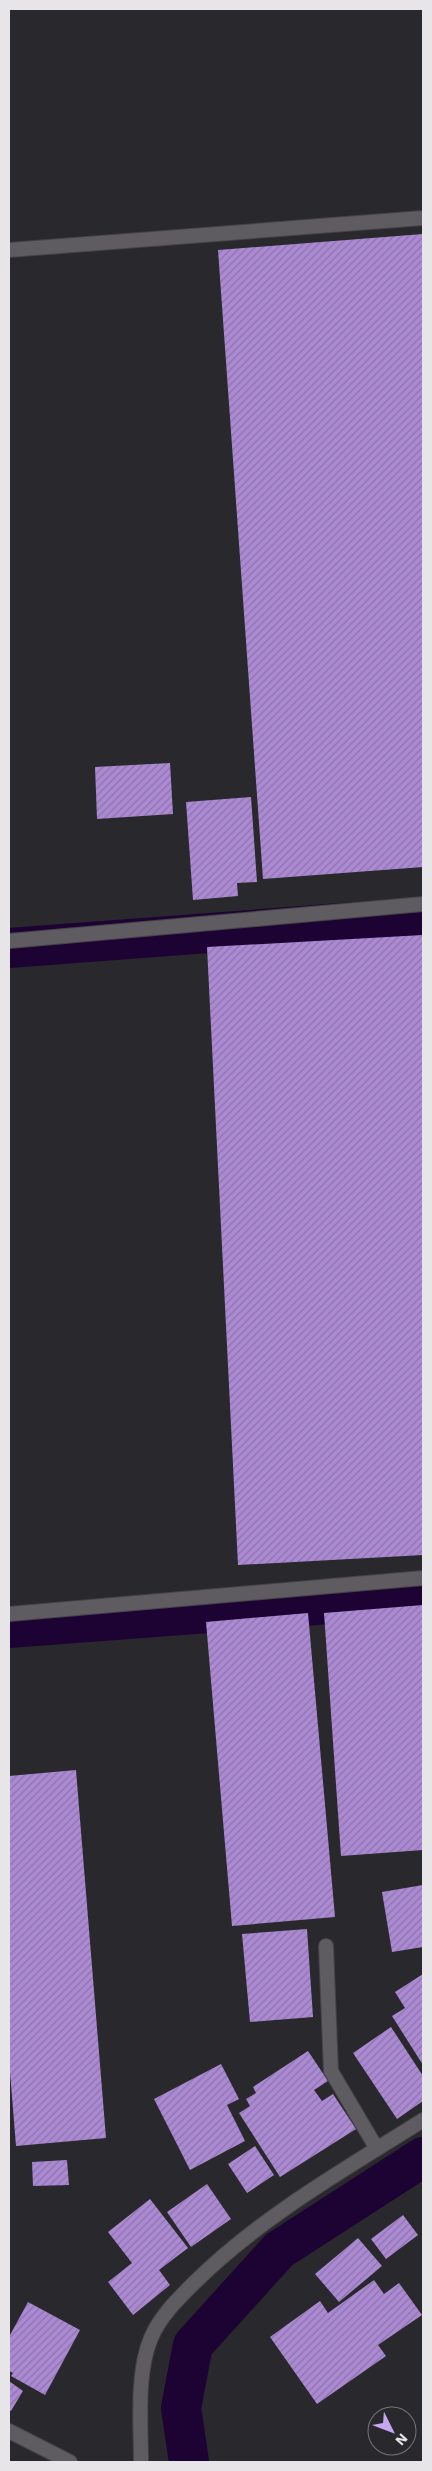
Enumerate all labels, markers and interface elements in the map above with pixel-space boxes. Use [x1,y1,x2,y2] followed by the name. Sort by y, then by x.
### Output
[367,2406,417,2456] north arrow
[392,2430,411,2449] text: N

